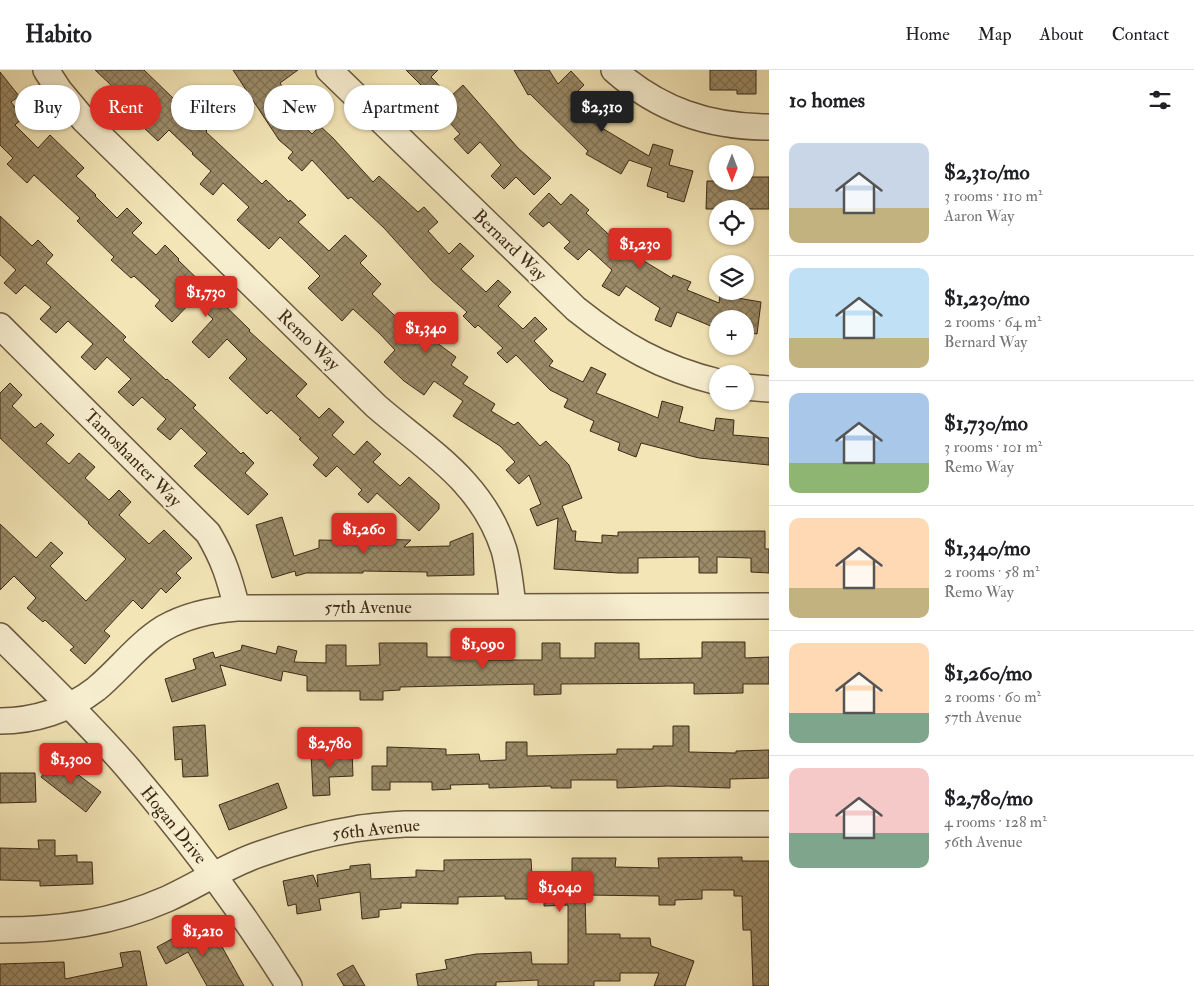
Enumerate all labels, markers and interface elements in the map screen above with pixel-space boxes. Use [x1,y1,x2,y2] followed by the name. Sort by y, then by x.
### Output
[25,19,92,50] text: Habito
[905,23,950,46] text: Home
[978,23,1012,46] text: Map
[1040,23,1084,46] text: About
[1112,23,1169,46] text: Contact
[15,85,80,130] chip: Buy
[90,85,161,130] chip: Rent
[171,85,254,130] chip: Filters
[264,85,334,130] chip: New
[344,85,457,130] chip: Apartment
[1146,86,1174,114] icon: filters
[789,87,865,114] text: 10 homes
[561,90,643,133] pin: $2,310
[582,97,622,117] text: $2,310
[709,145,754,190] north arrow
[709,145,754,410] map controls
[944,159,1030,186] text: $2,310/mo
[829,163,889,223] icon: home
[944,186,1042,206] text: 3 rooms · 110 m²
[709,200,754,245] button: locate
[468,204,552,287] street label: Bernard Way
[944,206,1014,226] text: Aaron Way
[599,228,681,270] pin: $1,230
[619,234,661,254] text: $1,230
[709,255,754,300] button: layers
[165,276,247,318] pin: $1,730
[186,282,226,302] text: $1,730
[944,285,1030,312] text: $1,230/mo
[829,288,889,348] icon: home
[272,305,346,377] street label: Remo Way
[709,310,754,355] button: +
[385,312,467,354] pin: $1,340
[944,312,1042,332] text: 2 rooms · 64 m²
[405,318,447,338] text: $1,340
[944,332,1027,352] text: Bernard Way
[709,365,754,410] button: −
[79,405,187,513] street label: Tamoshanter Way
[944,410,1028,437] text: $1,730/mo
[829,413,889,473] icon: home
[944,437,1042,457] text: 3 rooms · 101 m²
[944,457,1014,477] text: Remo Way
[323,512,405,555] pin: $1,260
[343,519,385,539] text: $1,260
[944,535,1030,562] text: $1,340/mo
[829,538,889,598] icon: home
[944,562,1039,582] text: 2 rooms · 58 m²
[944,582,1014,602] text: Remo Way
[324,596,412,619] street label: 57th Avenue
[442,628,524,670] pin: $1,090
[461,634,505,654] text: $1,090
[944,660,1032,687] text: $1,260/mo
[829,663,889,723] icon: home
[944,687,1041,707] text: 2 rooms · 60 m²
[944,707,1022,727] text: 57th Avenue
[289,726,371,769] pin: $2,780
[308,733,352,753] text: $2,780
[30,742,112,785] pin: $1,300
[50,749,92,769] text: $1,300
[135,782,212,869] street label: Hogan Drive
[944,785,1033,812] text: $2,780/mo
[829,788,889,848] icon: home
[944,812,1047,832] text: 4 rooms · 128 m²
[331,813,422,846] street label: 56th Avenue
[944,832,1022,852] text: 56th Avenue
[519,870,601,913] pin: $1,040
[538,877,582,897] text: $1,040
[162,914,244,957] pin: $1,210
[183,921,223,941] text: $1,210

